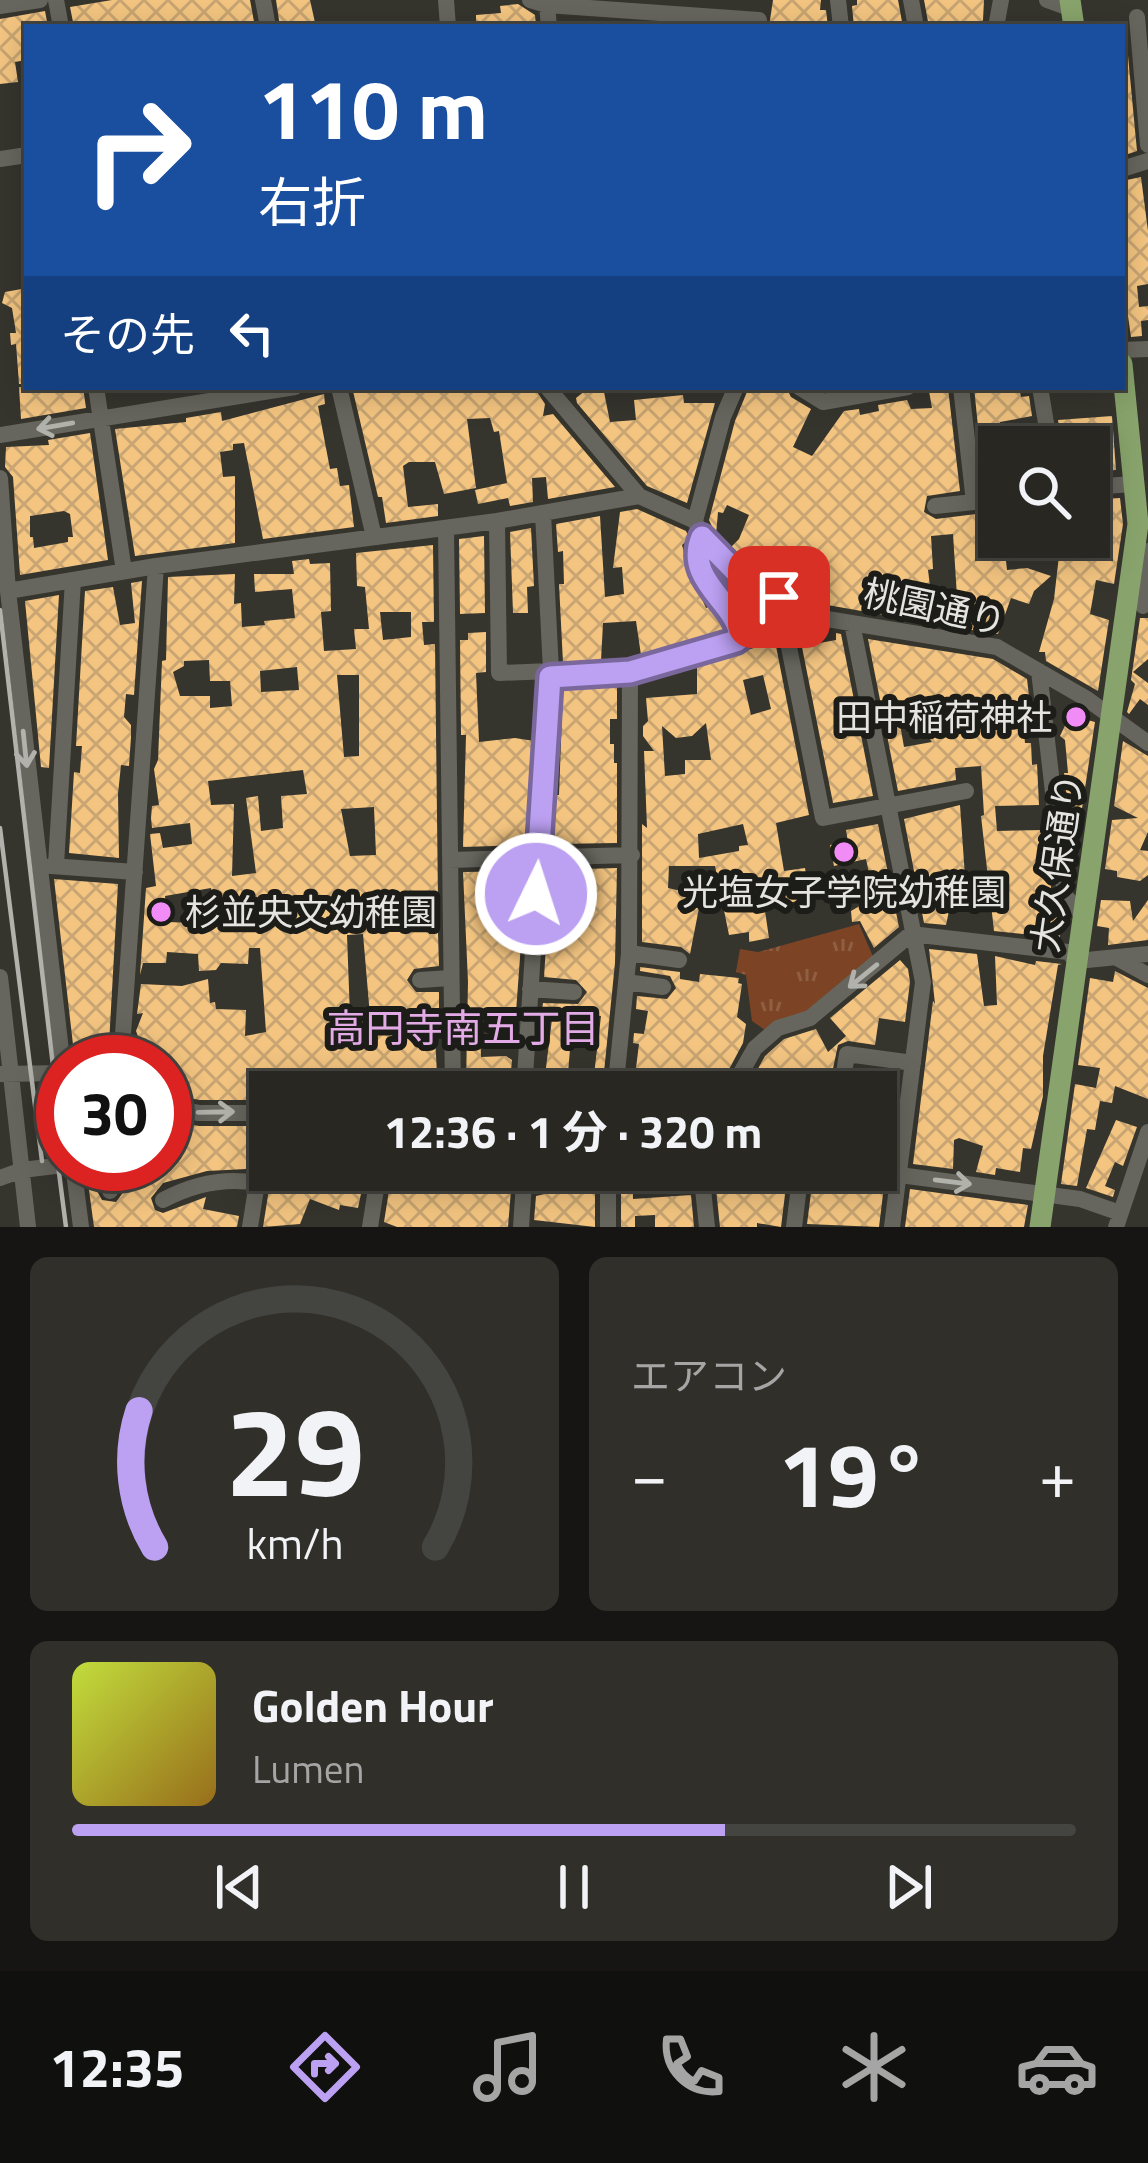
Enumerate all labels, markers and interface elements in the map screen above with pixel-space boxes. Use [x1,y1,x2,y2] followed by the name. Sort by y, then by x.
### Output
[258,44,488,172] text: 110 m
[60,72,216,228] icon: right
[258,161,366,243] text: 右折
[60,300,195,368] text: その先
[219,300,285,366] icon: left
[37,415,76,438] one-way arrow
[978,426,1110,558] map controls
[978,426,1110,558] button: search
[728,546,830,648] pin
[746,564,812,630] icon: arrive
[859,565,1011,648] street label: 桃園通り
[836,689,1052,744] place label: 田中稲荷神社
[1063,704,1089,730] marker: 田中稲荷神社
[14,729,37,768] one-way arrow
[1017,770,1096,956] street label: 大久保通り
[473,831,599,957] position arrow
[831,839,857,865] marker: 光塩女子学院幼稚園
[682,864,1006,919] place label: 光塩女子学院幼稚園
[185,884,437,939] place label: 杉並央文幼稚園
[148,899,174,925] marker: 杉並央文幼稚園
[848,962,880,989] one-way arrow
[326,998,600,1057] district label: 高円寺南五丁目
[36,1035,192,1191] speed limit sign: 30
[384,1097,762,1165] text: 12:36 · 1 分 · 320 m
[196,1101,235,1123] one-way arrow
[933,1171,972,1194] one-way arrow
[631,1346,787,1405] text: エアコン
[225,1355,364,1544] text: 29
[778,1405,929,1542] text: 19°
[631,1423,668,1524] text: −
[1039,1423,1076,1524] text: +
[246,1510,343,1576] text: km/h
[252,1671,494,1739] text: Golden Hour
[252,1739,364,1798] text: Lumen
[206,1854,272,1920] icon: previous
[541,1854,607,1920] icon: pause
[876,1854,942,1920] icon: next
[283,2025,367,2109] icon: directions
[466,2025,550,2109] icon: music
[649,2025,733,2109] icon: phone
[832,2025,916,2109] icon: climate
[1015,2025,1099,2109] icon: car
[49,2026,184,2108] text: 12:35

